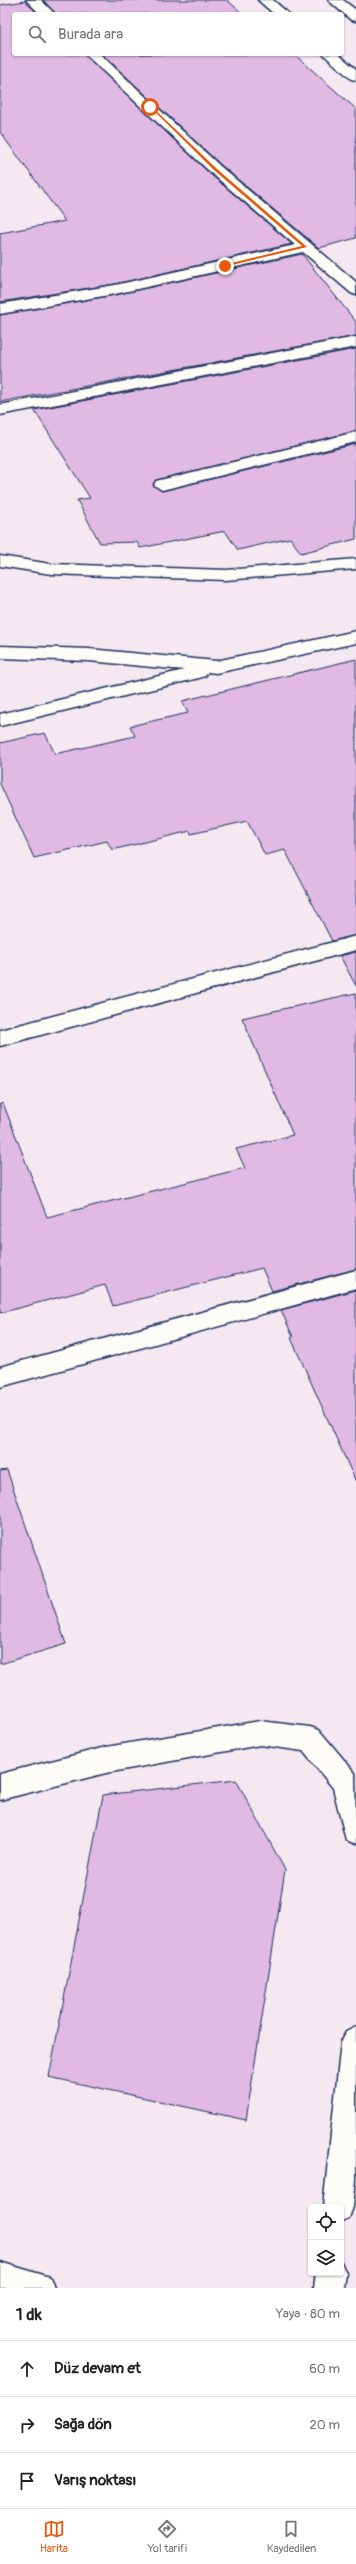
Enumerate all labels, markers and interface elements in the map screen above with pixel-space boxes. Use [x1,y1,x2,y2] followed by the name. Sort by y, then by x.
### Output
[12,12,344,56] search box
[26,23,48,45] icon: search
[58,25,123,44] text: Burada ara
[141,98,159,116] route start
[216,257,234,275] route end
[308,2204,344,2276] map controls
[308,2204,344,2240] button: locate
[308,2240,344,2276] button: layers
[16,2304,42,2325] text: 1 dk
[276,2306,340,2322] text: Yaya · 80 m
[16,2358,38,2380] icon: ahead
[54,2359,141,2378] text: Düz devam et
[309,2361,340,2377] text: 60 m
[16,2414,38,2436] icon: right
[54,2415,112,2434] text: Sağa dön
[309,2417,340,2433] text: 20 m
[16,2470,38,2492] icon: arrive
[54,2471,136,2490] text: Varış noktası
[40,2518,68,2555] tab: Harita
[148,2518,187,2555] tab: Yol tarifi
[267,2518,316,2555] tab: Kaydedilen

